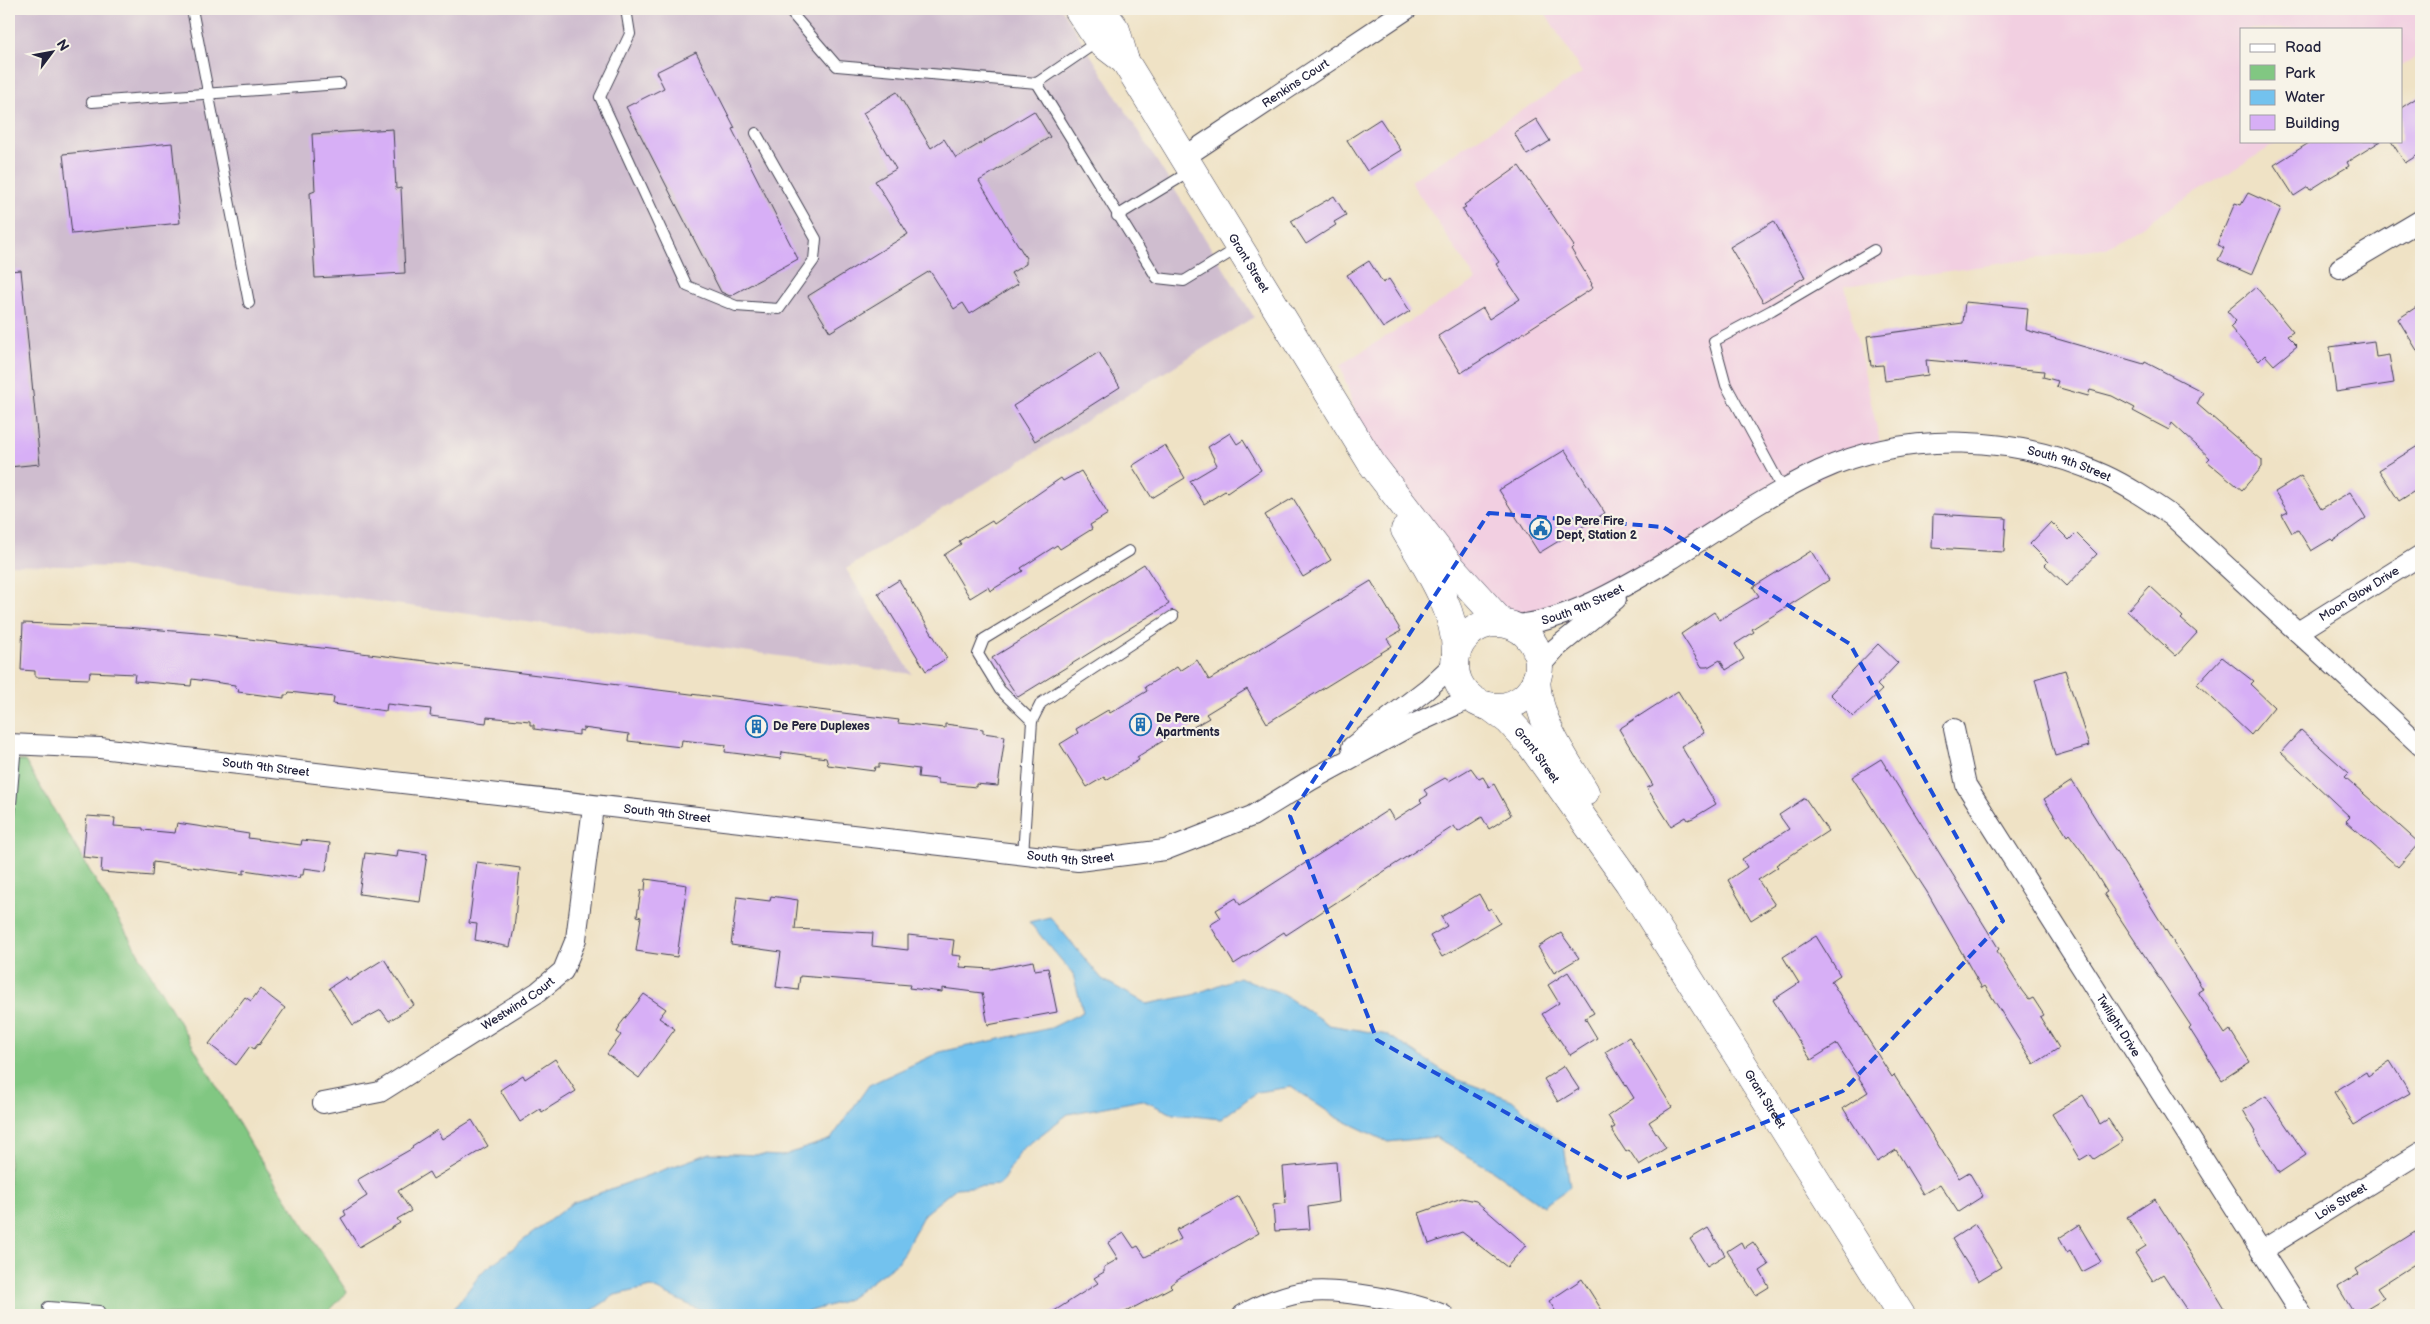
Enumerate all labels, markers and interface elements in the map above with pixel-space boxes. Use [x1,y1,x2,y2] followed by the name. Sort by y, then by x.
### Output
[28,28,78,78] north arrow
[2240,28,2402,142] legend
[53,36,73,54] text: N
[2285,38,2321,57] text: Road
[1259,55,1332,111] street label: Renkins Court
[2285,64,2316,83] text: Park
[2285,88,2325,107] text: Water
[2285,114,2340,133] text: Building
[1225,231,1273,295] street label: Grant Street
[2026,443,2114,485] street label: South 9th Street
[1556,514,1638,543] place label: De Pere Fire Dept, Station 2
[1528,516,1552,540] public building icon: De Pere Fire Dept, Station 2
[2316,563,2402,625] street label: Moon Glow Drive
[1540,581,1626,628] street label: South 9th Street
[1155,711,1220,740] place label: De Pere Apartments
[1128,713,1152,737] building icon: De Pere Apartments
[745,714,769,738] building icon: De Pere Duplexes
[773,719,870,734] place label: De Pere Duplexes
[1511,724,1563,786] street label: Grant Street
[221,755,310,780] street label: South 9th Street
[623,801,712,826] street label: South 9th Street
[1026,848,1115,869] street label: South 9th Street
[479,974,558,1033] street label: Westwind Court
[2093,991,2144,1060] street label: Twilight Drive
[1741,1067,1789,1131] street label: Grant Street
[2312,1180,2370,1223] street label: Lois Street

